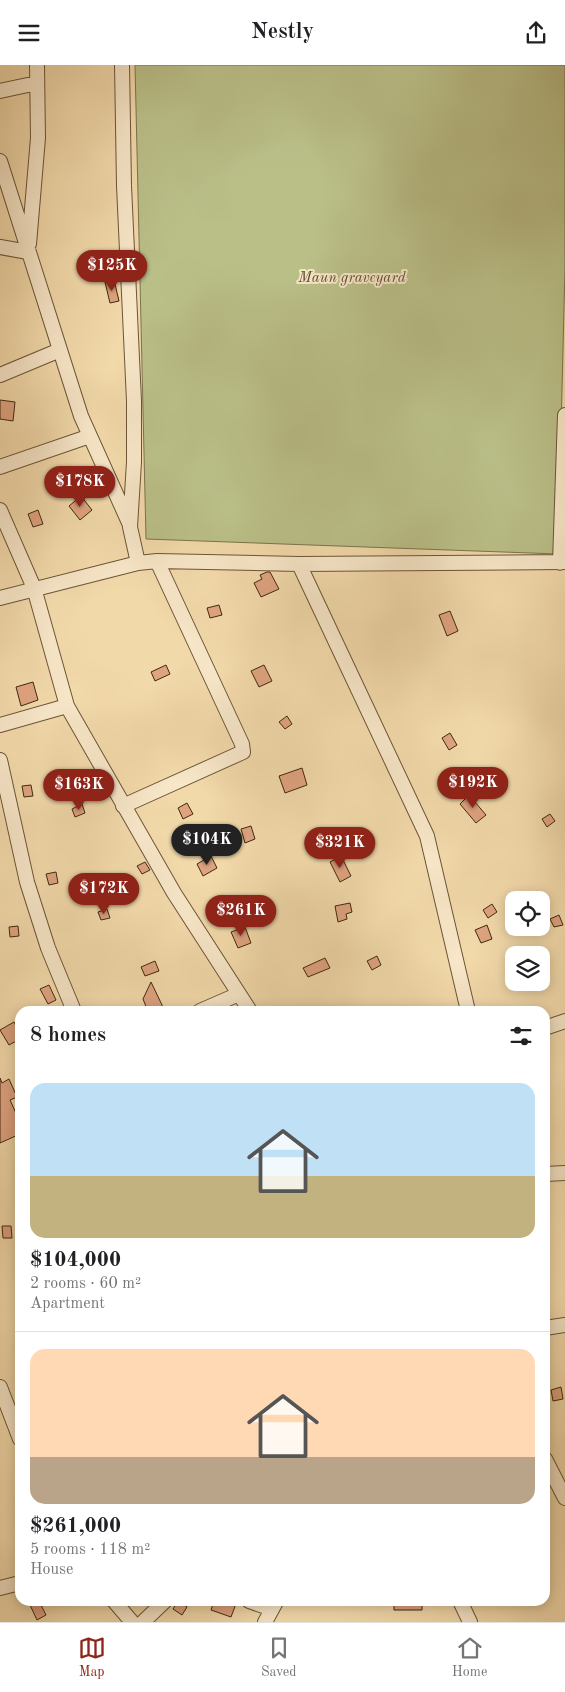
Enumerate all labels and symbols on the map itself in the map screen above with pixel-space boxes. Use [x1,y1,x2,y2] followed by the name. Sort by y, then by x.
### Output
[77,249,147,292] pin: $125K
[297,271,407,286] park label: Maun graveyard
[45,465,115,508] pin: $178K
[438,767,508,809] pin: $192K
[44,769,114,811] pin: $163K
[172,823,242,866] pin: $104K
[305,827,375,869] pin: $321K
[69,873,139,915] pin: $172K
[206,895,276,937] pin: $261K

